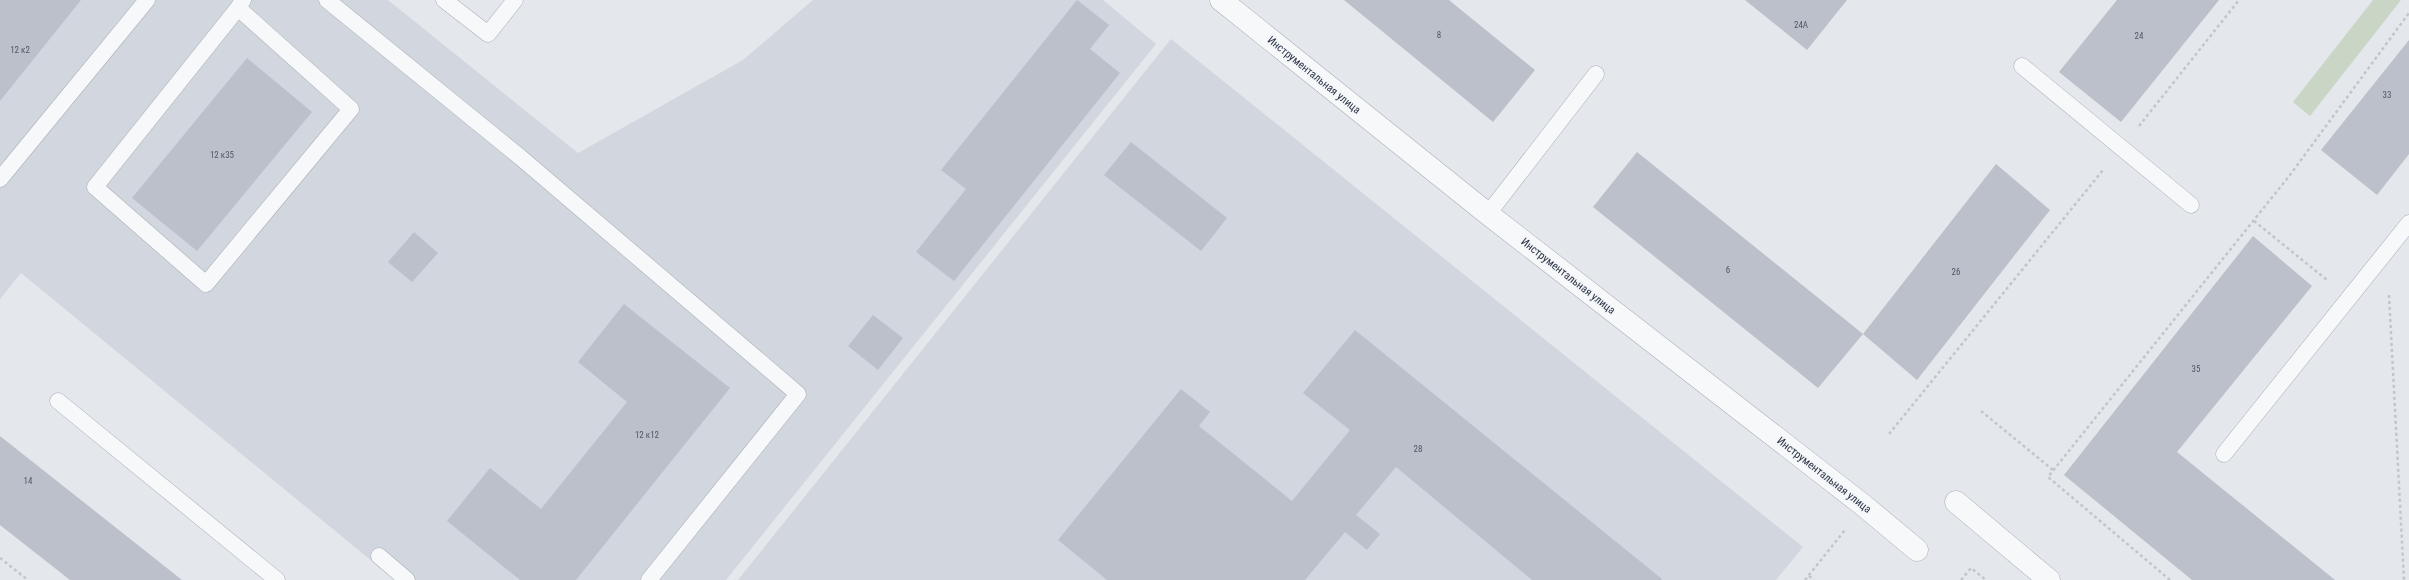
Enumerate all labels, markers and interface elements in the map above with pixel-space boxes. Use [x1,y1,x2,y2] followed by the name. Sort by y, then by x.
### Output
[1794,20,1808,30] house number: 24А
[1437,30,1441,40] house number: 8
[2135,31,2144,41] house number: 24
[1265,33,1363,117] street label: Инструментальная улица
[10,45,30,55] house number: 12 к2
[2383,90,2391,100] house number: 33
[210,150,235,160] house number: 12 к35
[1518,235,1618,317] street label: Инструментальная улица
[1726,265,1730,275] house number: 6
[1952,267,1960,277] house number: 26
[2192,364,2201,374] house number: 35
[635,430,660,440] house number: 12 к12
[1774,434,1874,516] street label: Инструментальная улица
[1414,444,1422,454] house number: 28
[24,476,33,486] house number: 14

